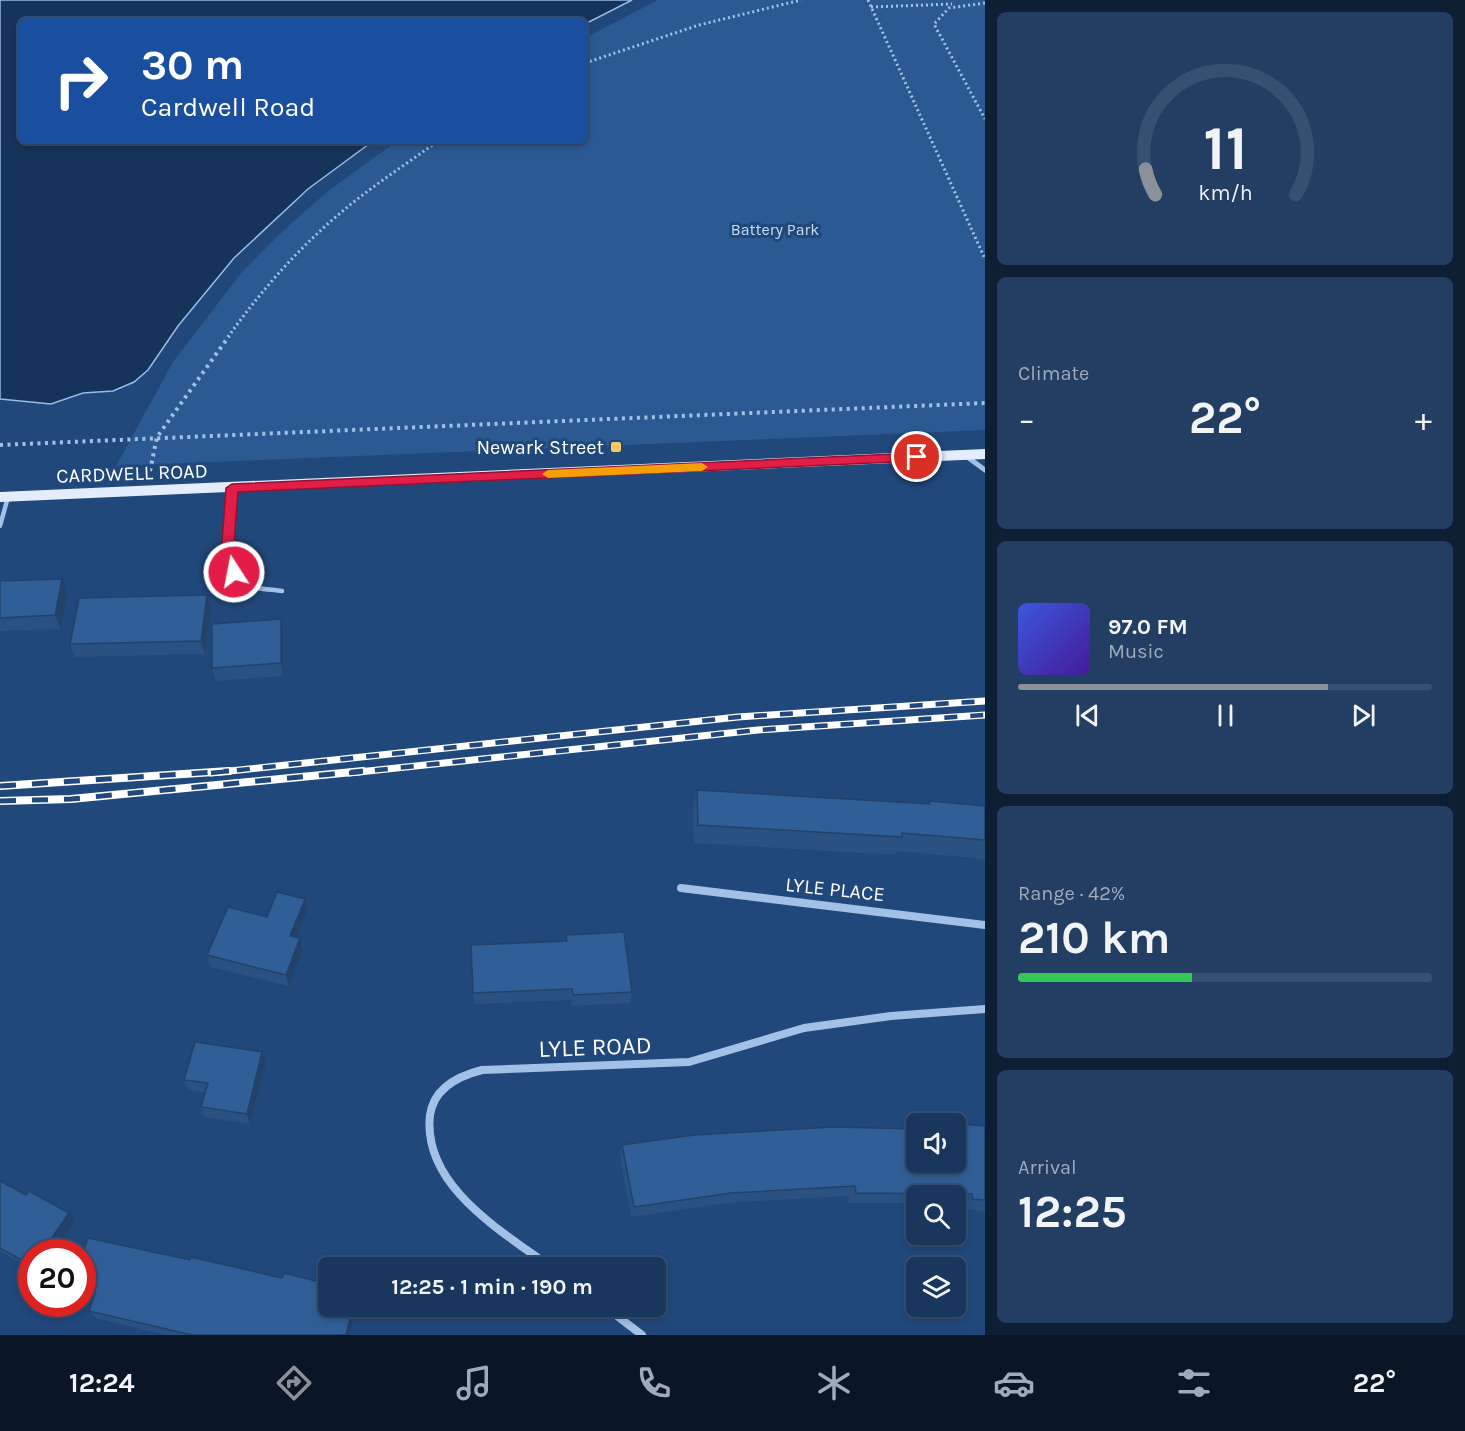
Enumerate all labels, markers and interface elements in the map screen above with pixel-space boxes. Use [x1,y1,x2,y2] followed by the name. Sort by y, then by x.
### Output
[141,40,244,90] text: 30 m
[42,42,120,120] icon: right
[141,91,315,123] text: Cardwell Road
[1203,112,1247,185] text: 11
[1198,181,1252,206] text: km/h
[731,220,819,239] park label: Battery Park
[1018,362,1089,385] text: Climate
[1189,392,1261,444] text: 22°
[1018,400,1035,438] text: −
[1415,400,1432,438] text: +
[891,431,942,482] pin
[476,436,604,459] place label: Newark Street
[609,440,623,454] marker: Newark Street
[900,440,933,473] icon: arrive
[56,459,208,488] street label: CARDWELL ROAD
[202,540,266,604] position arrow
[1108,614,1188,640] text: 97.0 FM
[1108,640,1164,663] text: Music
[1071,699,1104,732] icon: previous
[1209,699,1242,732] icon: pause
[1347,699,1380,732] icon: next
[784,873,886,906] street label: LYLE PLACE
[1018,882,1125,905] text: Range · 42%
[1018,912,1170,964] text: 210 km
[538,1031,652,1063] street label: LYLE ROAD
[906,1113,966,1317] map controls
[906,1113,966,1173] button: sound
[1018,1156,1077,1179] text: Arrival
[906,1185,966,1245] button: search
[1018,1186,1127,1238] text: 12:25
[18,1239,96,1317] speed limit sign: 20
[906,1257,966,1317] button: layers
[391,1274,593,1300] text: 12:25 · 1 min · 190 m
[273,1362,315,1404] icon: directions
[453,1362,495,1404] icon: music
[633,1362,675,1404] icon: phone
[813,1362,855,1404] icon: climate
[993,1362,1035,1404] icon: car
[1173,1362,1215,1404] icon: filters
[69,1367,135,1399] text: 12:24
[1353,1367,1396,1399] text: 22°

